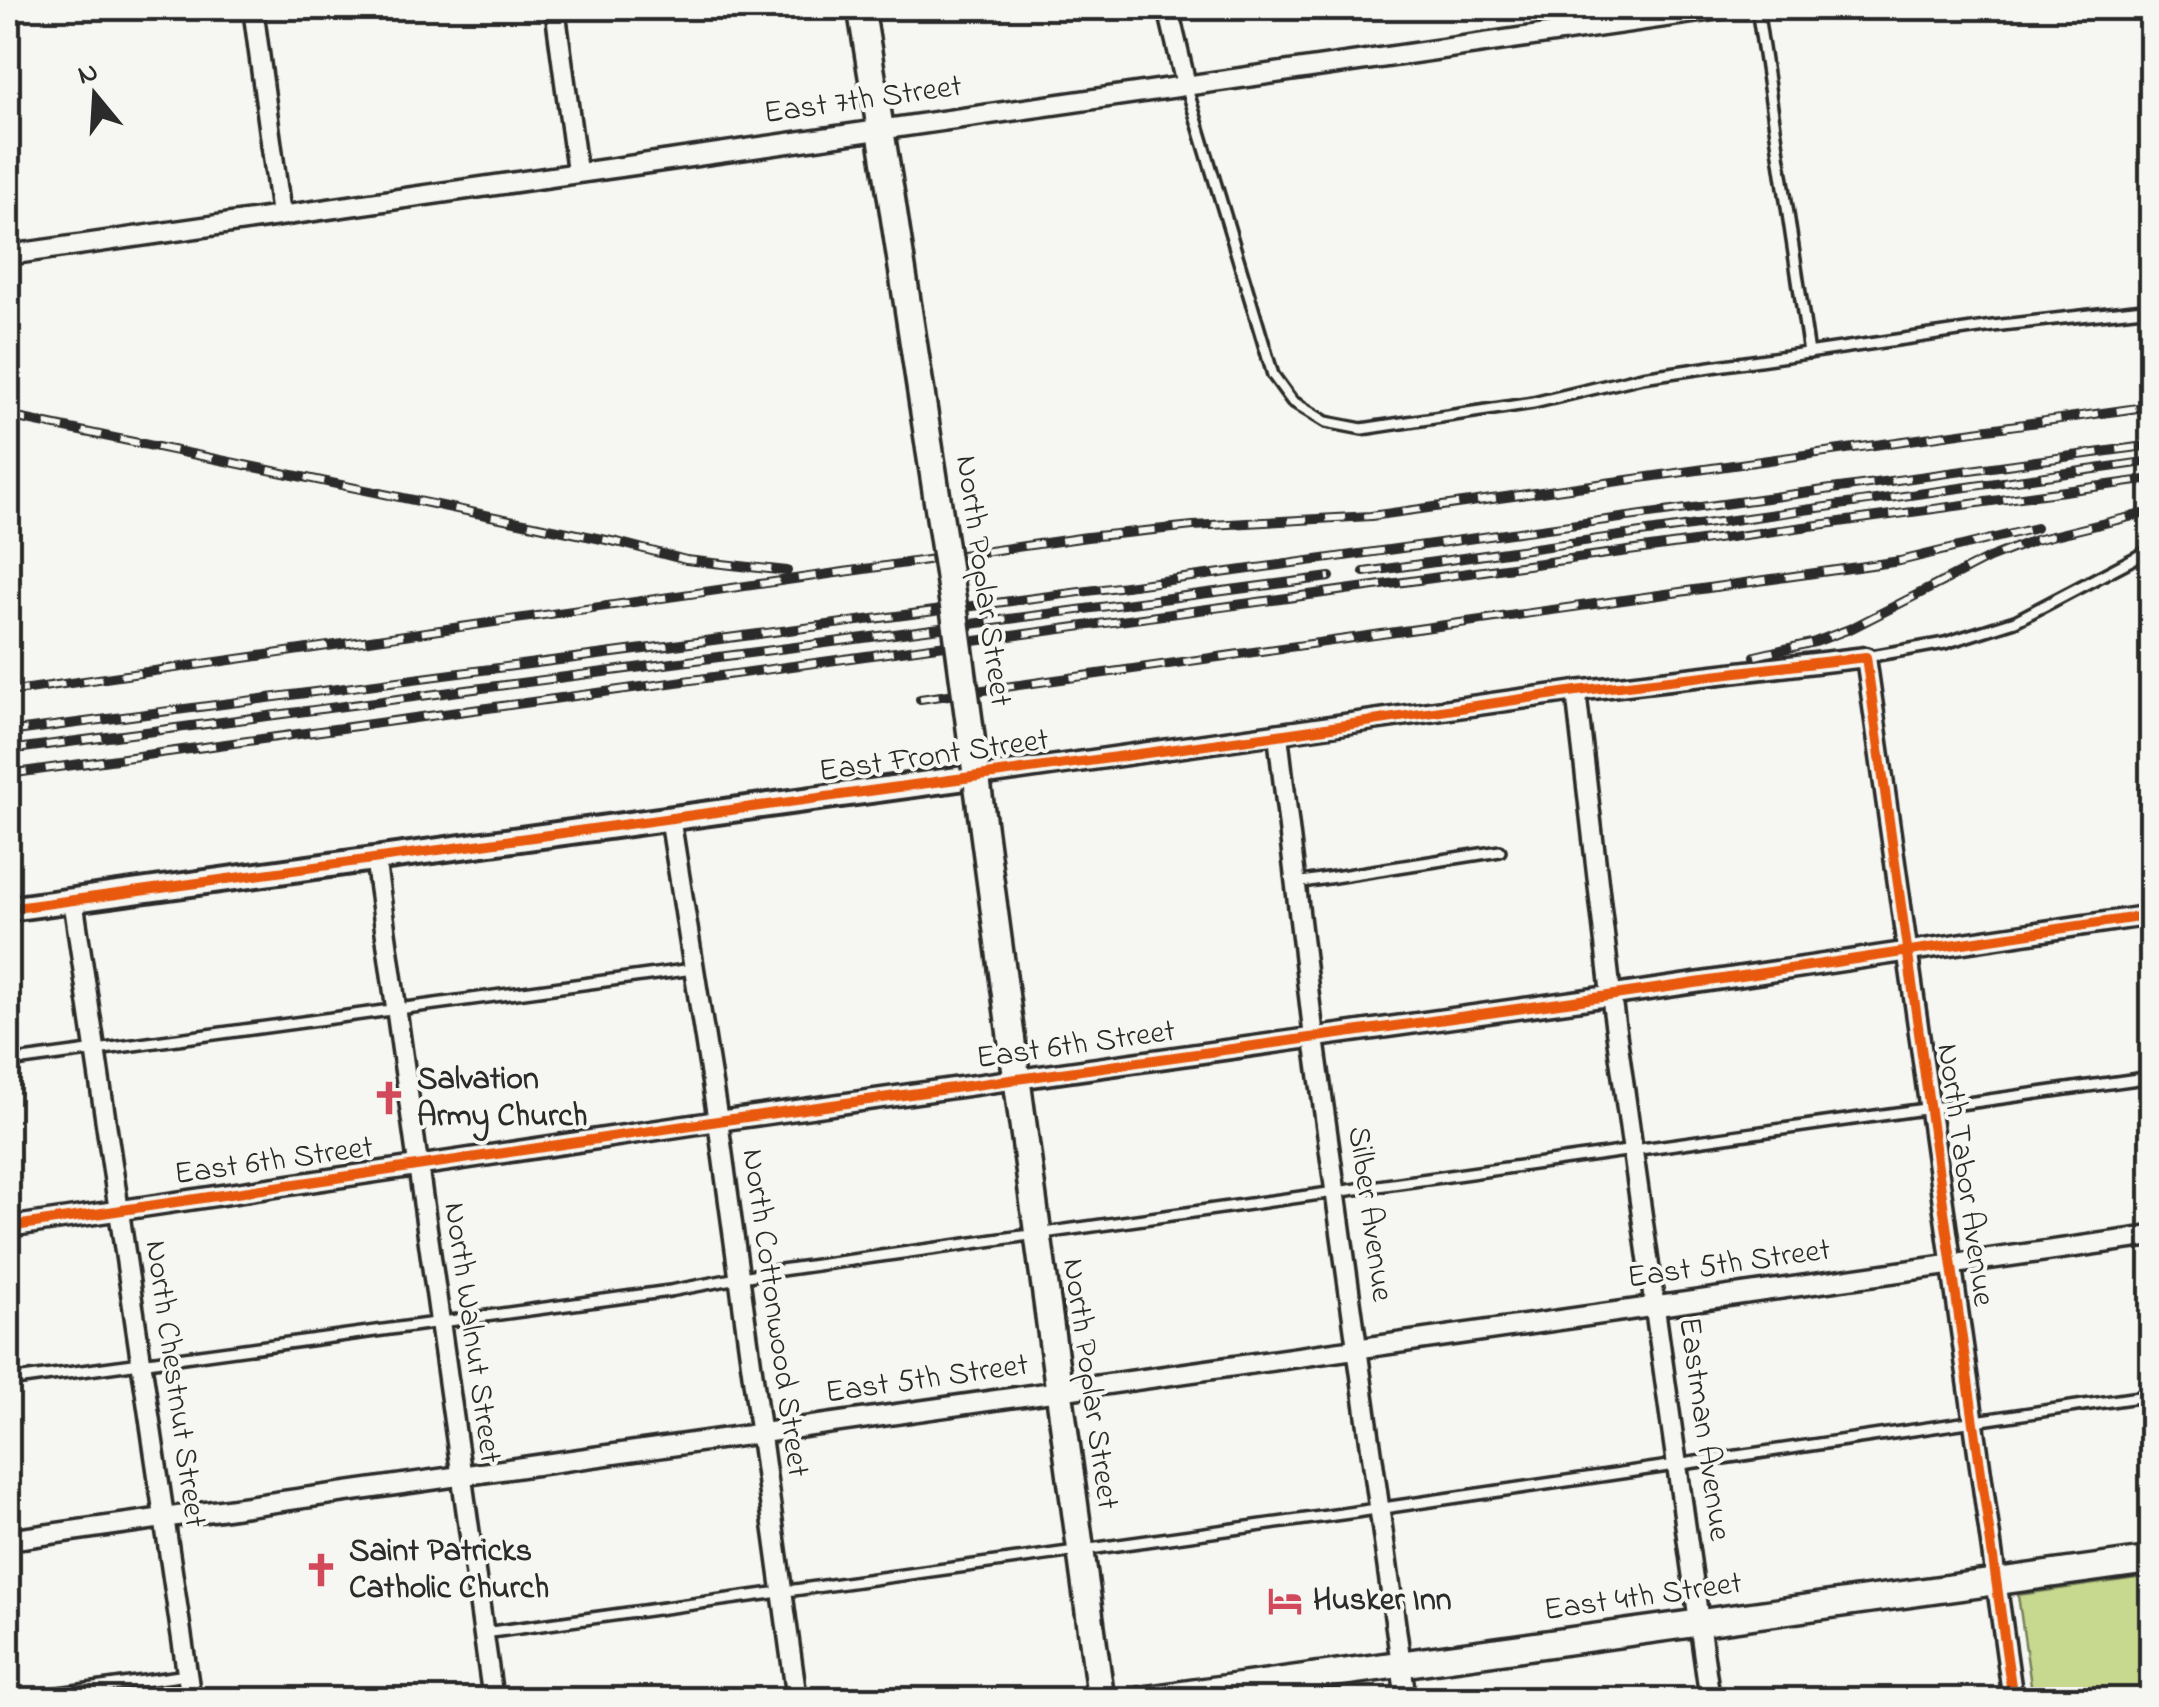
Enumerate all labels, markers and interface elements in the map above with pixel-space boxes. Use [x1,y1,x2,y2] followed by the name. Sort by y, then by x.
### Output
[45,45,145,145] north arrow
[73,52,104,97] text: N
[761,64,965,138] street label: East 7th Street
[941,452,1023,710] street label: North Poplar Street
[816,718,1052,796] street label: East Front Street
[974,1009,1179,1083] street label: East 6th Street
[1922,1041,2006,1310] street label: North Tabor Avenue
[417,1057,588,1142] place label: Salvation Army Church
[370,1079,408,1117] church icon: Salvation Army Church
[1333,1123,1405,1305] street label: Silber Avenue
[172,1125,377,1199] street label: East 6th Street
[728,1146,820,1480] street label: North Cottonwood Street
[429,1200,513,1467] street label: North Walnut Street
[1624,1227,1834,1303] street label: East 5th Street
[131,1237,217,1531] street label: North Chestnut Street
[1048,1255,1130,1513] street label: North Poplar Street
[1664,1314,1742,1544] street label: Eastman Avenue
[822,1342,1032,1418] street label: East 5th Street
[349,1529,549,1613] place label: Saint Patricks Catholic Church
[302,1551,340,1589] church icon: Saint Patricks Catholic Church
[1541,1561,1745,1635] street label: East 4th Street
[1313,1578,1452,1625] place label: Husker Inn
[1266,1582,1304,1620] hotel icon: Husker Inn

